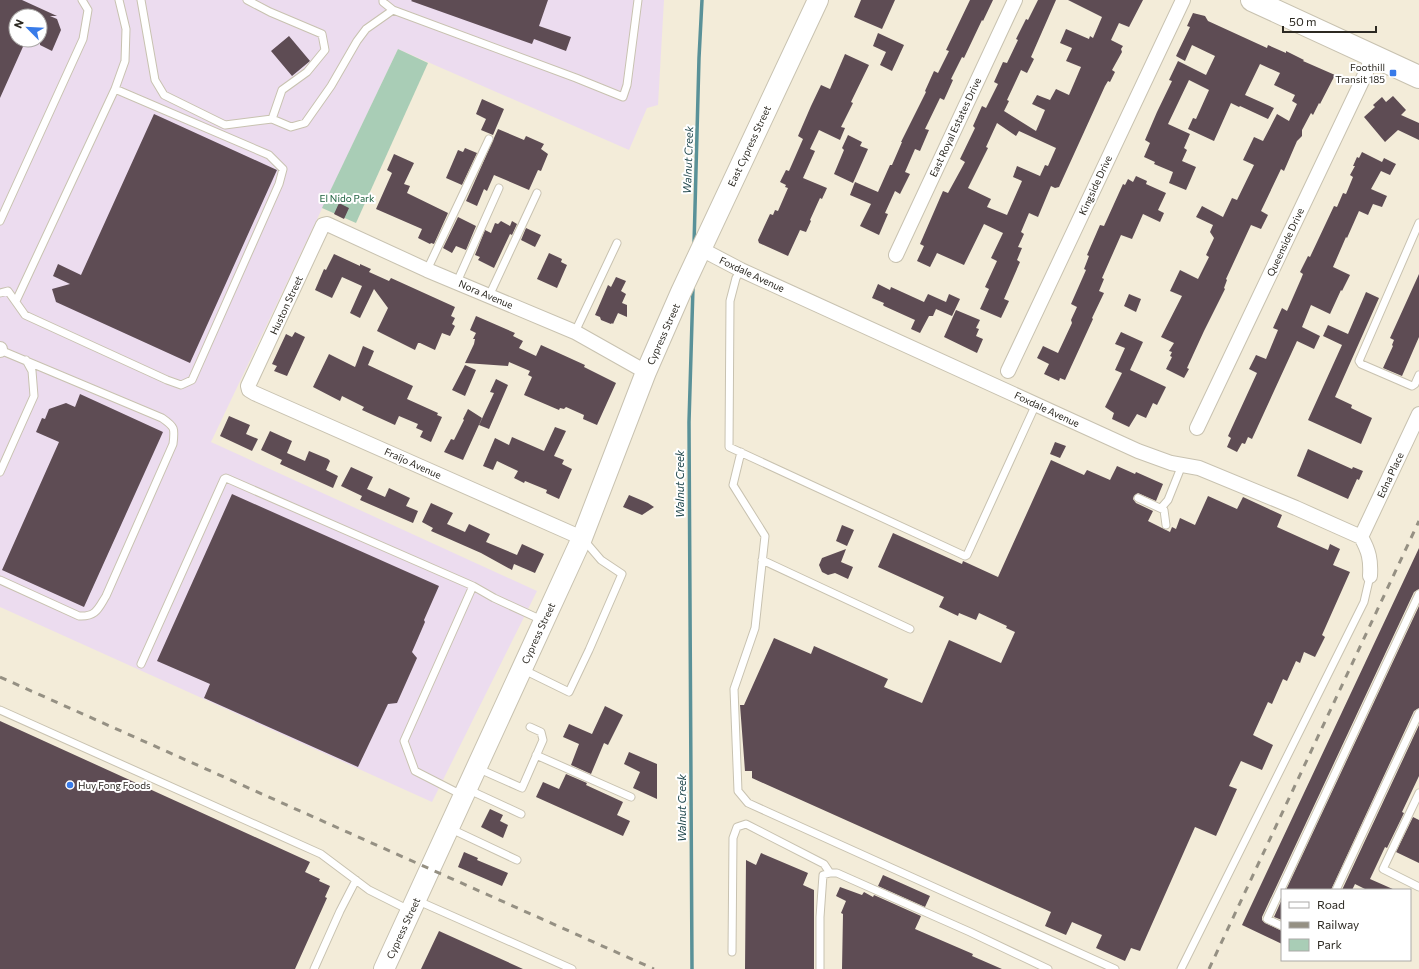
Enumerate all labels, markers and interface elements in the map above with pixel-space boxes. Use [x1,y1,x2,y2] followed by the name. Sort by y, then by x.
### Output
[8,8,48,48] north arrow
[1283,8,1376,34] scale bar
[1289,14,1317,28] text: 50 m
[11,17,26,30] text: N
[1335,61,1385,85] place label: Foothill Transit 185
[1388,68,1398,78] marker: Foothill Transit 185
[927,75,983,179] street label: East Royal Estates Drive
[725,104,773,188] street label: East Cypress Street
[680,125,695,194] water label: Walnut Creek
[1076,153,1114,217] street label: Kingside Drive
[319,192,375,204] park label: El Nido Park
[1264,206,1306,278] street label: Queenside Drive
[718,254,786,294] street label: Foxdale Avenue
[267,274,305,336] street label: Huston Street
[457,277,515,311] street label: Nora Avenue
[644,301,682,367] street label: Cypress Street
[1013,389,1081,429] street label: Foxdale Avenue
[383,445,443,481] street label: Fraijo Avenue
[673,449,686,518] water label: Walnut Creek
[1374,450,1406,500] street label: Edna Place
[519,601,557,665] street label: Cypress Street
[675,773,688,842] water label: Walnut Creek
[78,779,151,791] place label: Huy Fong Foods
[65,780,75,790] marker: Huy Fong Foods
[1281,889,1411,961] legend
[384,896,422,960] street label: Cypress Street
[1317,897,1345,911] text: Road
[1317,917,1359,931] text: Railway
[1317,937,1343,951] text: Park

